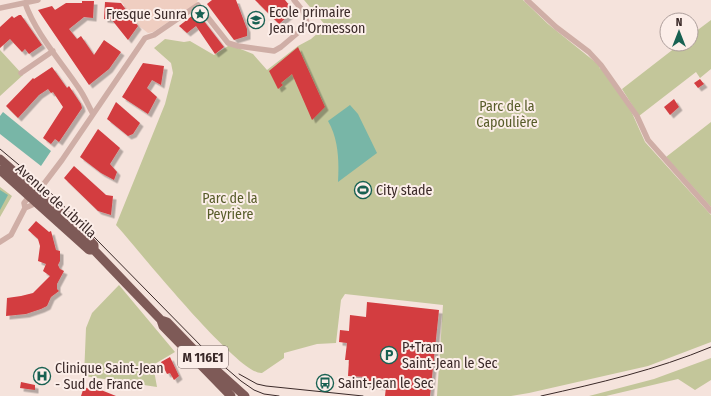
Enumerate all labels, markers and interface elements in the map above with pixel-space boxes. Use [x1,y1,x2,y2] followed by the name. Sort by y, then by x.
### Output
[190,4,210,24] place icon: Fresque Sunra
[269,4,365,37] place label: Ecole primaire Jean d'Ormesson
[106,6,187,23] place label: Fresque Sunra
[246,10,266,30] school or university icon: Ecole primaire Jean d'Ormesson
[659,12,699,52] north arrow
[676,16,682,29] text: N
[476,98,538,131] park label: Parc de la Capoulière
[12,160,100,242] street label: Avenue de Librilla
[353,180,373,200] sports icon: City stade
[376,182,433,199] place label: City stade
[202,190,258,223] park label: Parc de la Peyrière
[402,339,498,372] place label: P+Tram Saint-Jean le Sec
[379,345,399,365] parking icon: P+Tram Saint-Jean le Sec
[178,346,228,368] road number: M 116E1
[55,360,164,393] place label: Clinique Saint-Jean - Sud de France
[32,366,52,386] hospital icon: Clinique Saint-Jean - Sud de France
[315,373,335,393] bus stop icon: Saint-Jean le Sec
[338,375,434,392] place label: Saint-Jean le Sec

